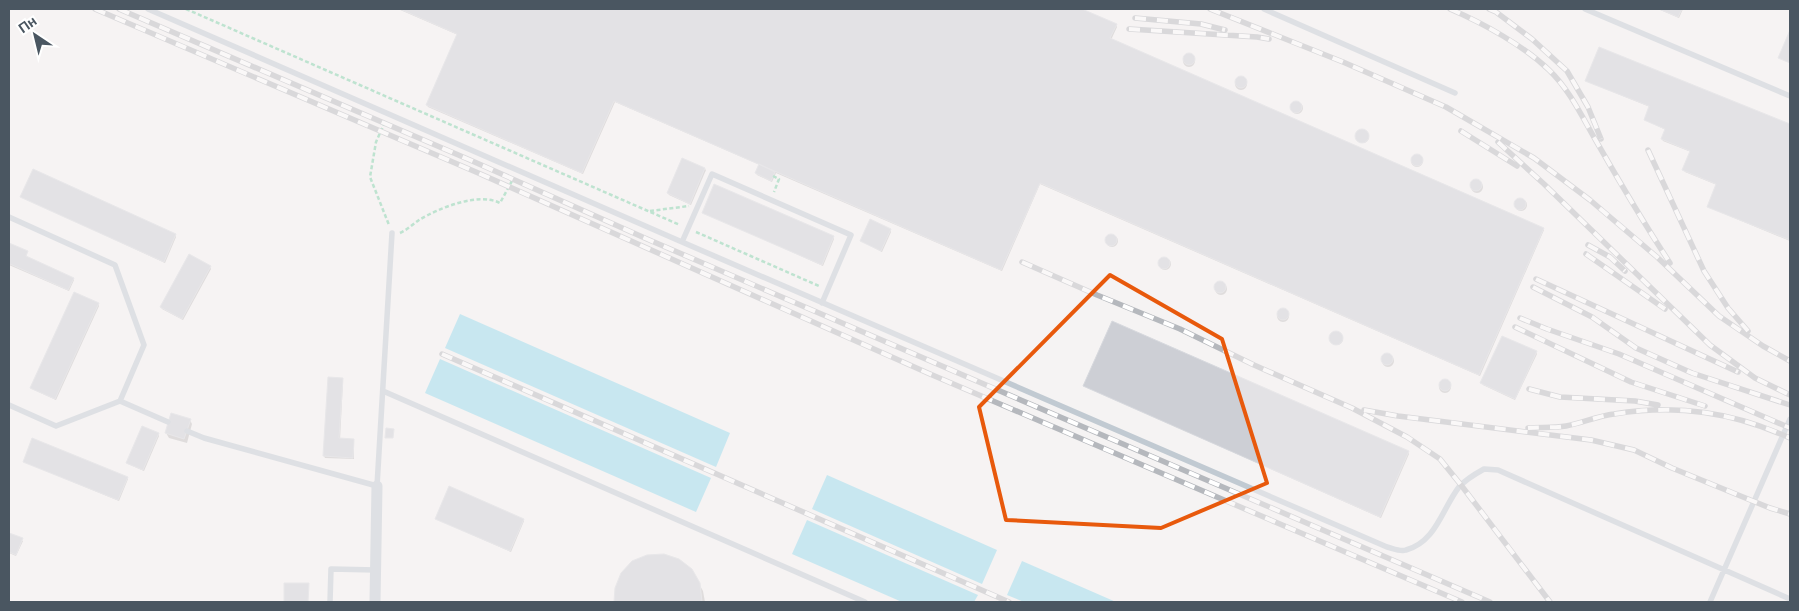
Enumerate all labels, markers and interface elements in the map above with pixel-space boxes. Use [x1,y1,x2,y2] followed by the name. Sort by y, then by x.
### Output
[10,10,60,60] north arrow
[15,12,40,36] text: Пн

